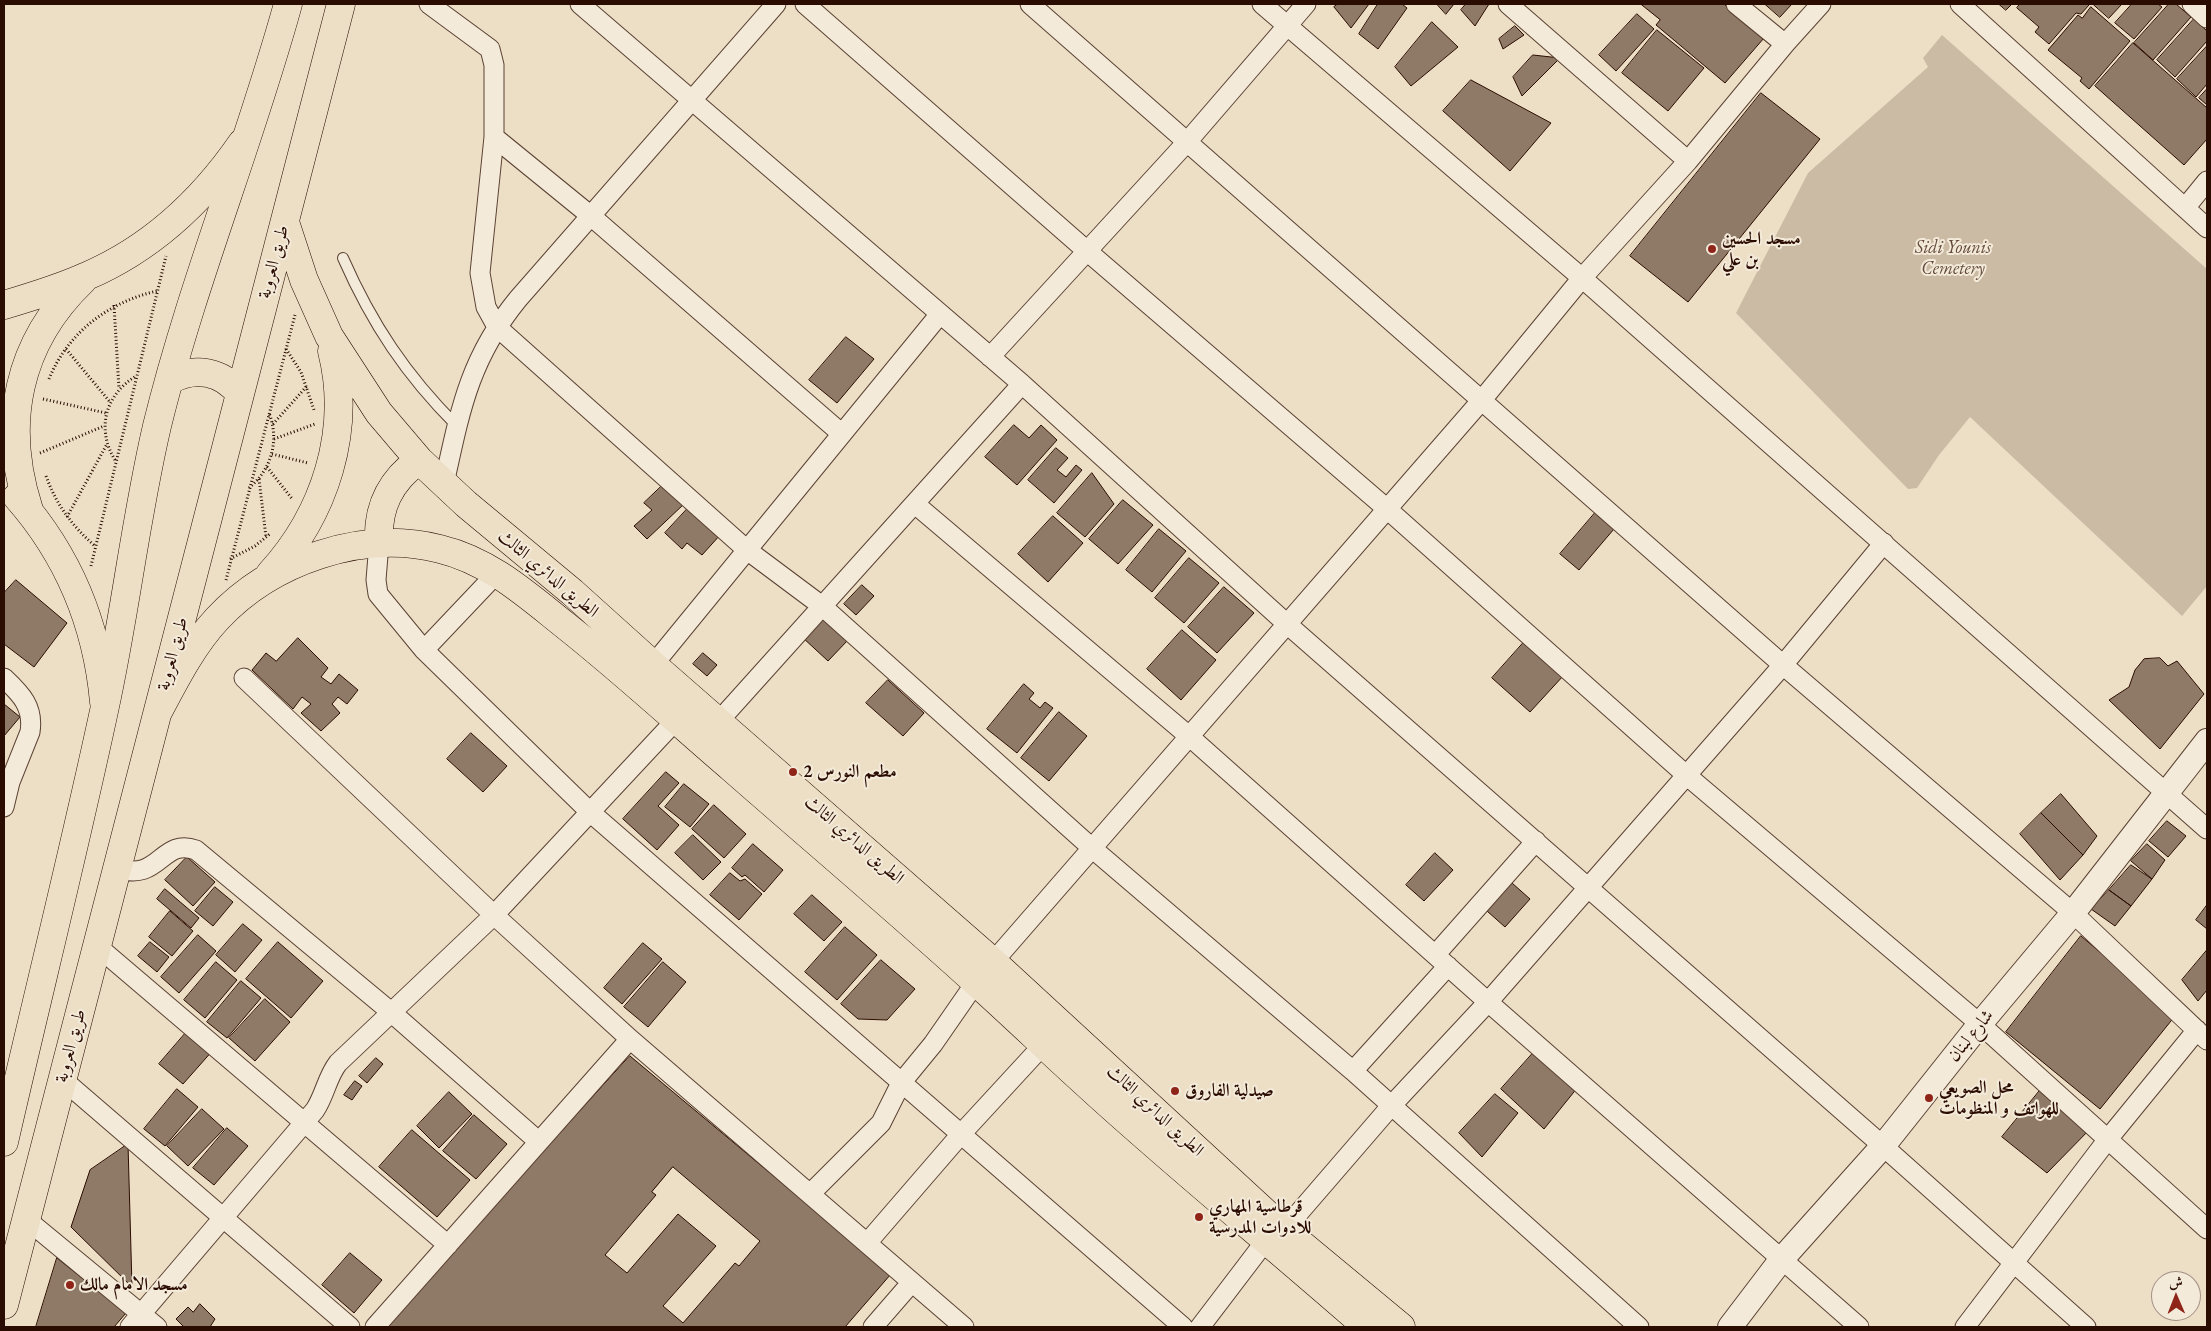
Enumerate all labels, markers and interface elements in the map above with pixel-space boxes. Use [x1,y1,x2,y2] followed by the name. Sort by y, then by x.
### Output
[254,223,294,301] street label: طريق العروبة
[1722,228,1801,270] place label: مسجد الحسين بن علي
[1915,237,1991,280] park label: Sidi Younis Cemetery
[1706,243,1718,255] marker: مسجد الحسين بن علي
[493,526,603,622] street label: الطريق الدائري الثالث
[153,615,193,693] street label: طريق العروبة
[803,761,897,783] place label: مطعم النورس 2
[787,766,799,778] marker: مطعم النورس 2
[800,791,908,889] street label: الطريق الدائري الثالث
[1943,1005,1999,1067] street label: شارع لبنان
[51,1007,91,1085] street label: طريق العروبة
[1102,1060,1208,1162] street label: الطريق الدائري الثالث
[1939,1077,2059,1120] place label: محل الصويعي للهواتف و المنظومات
[1185,1080,1274,1102] place label: صيدلية الفاروق
[1169,1085,1181,1097] marker: صيدلية الفاروق
[1923,1092,1935,1104] marker: محل الصويعي للهواتف و المنظومات
[1209,1196,1311,1238] place label: قرطاسية المهاري للادوات المدرسية
[1193,1211,1205,1223] marker: قرطاسية المهاري للادوات المدرسية
[2151,1271,2201,1321] north arrow
[2169,1273,2183,1291] text: ش
[80,1274,188,1296] place label: مسجد الامام مالك
[64,1279,76,1291] marker: مسجد الامام مالك

